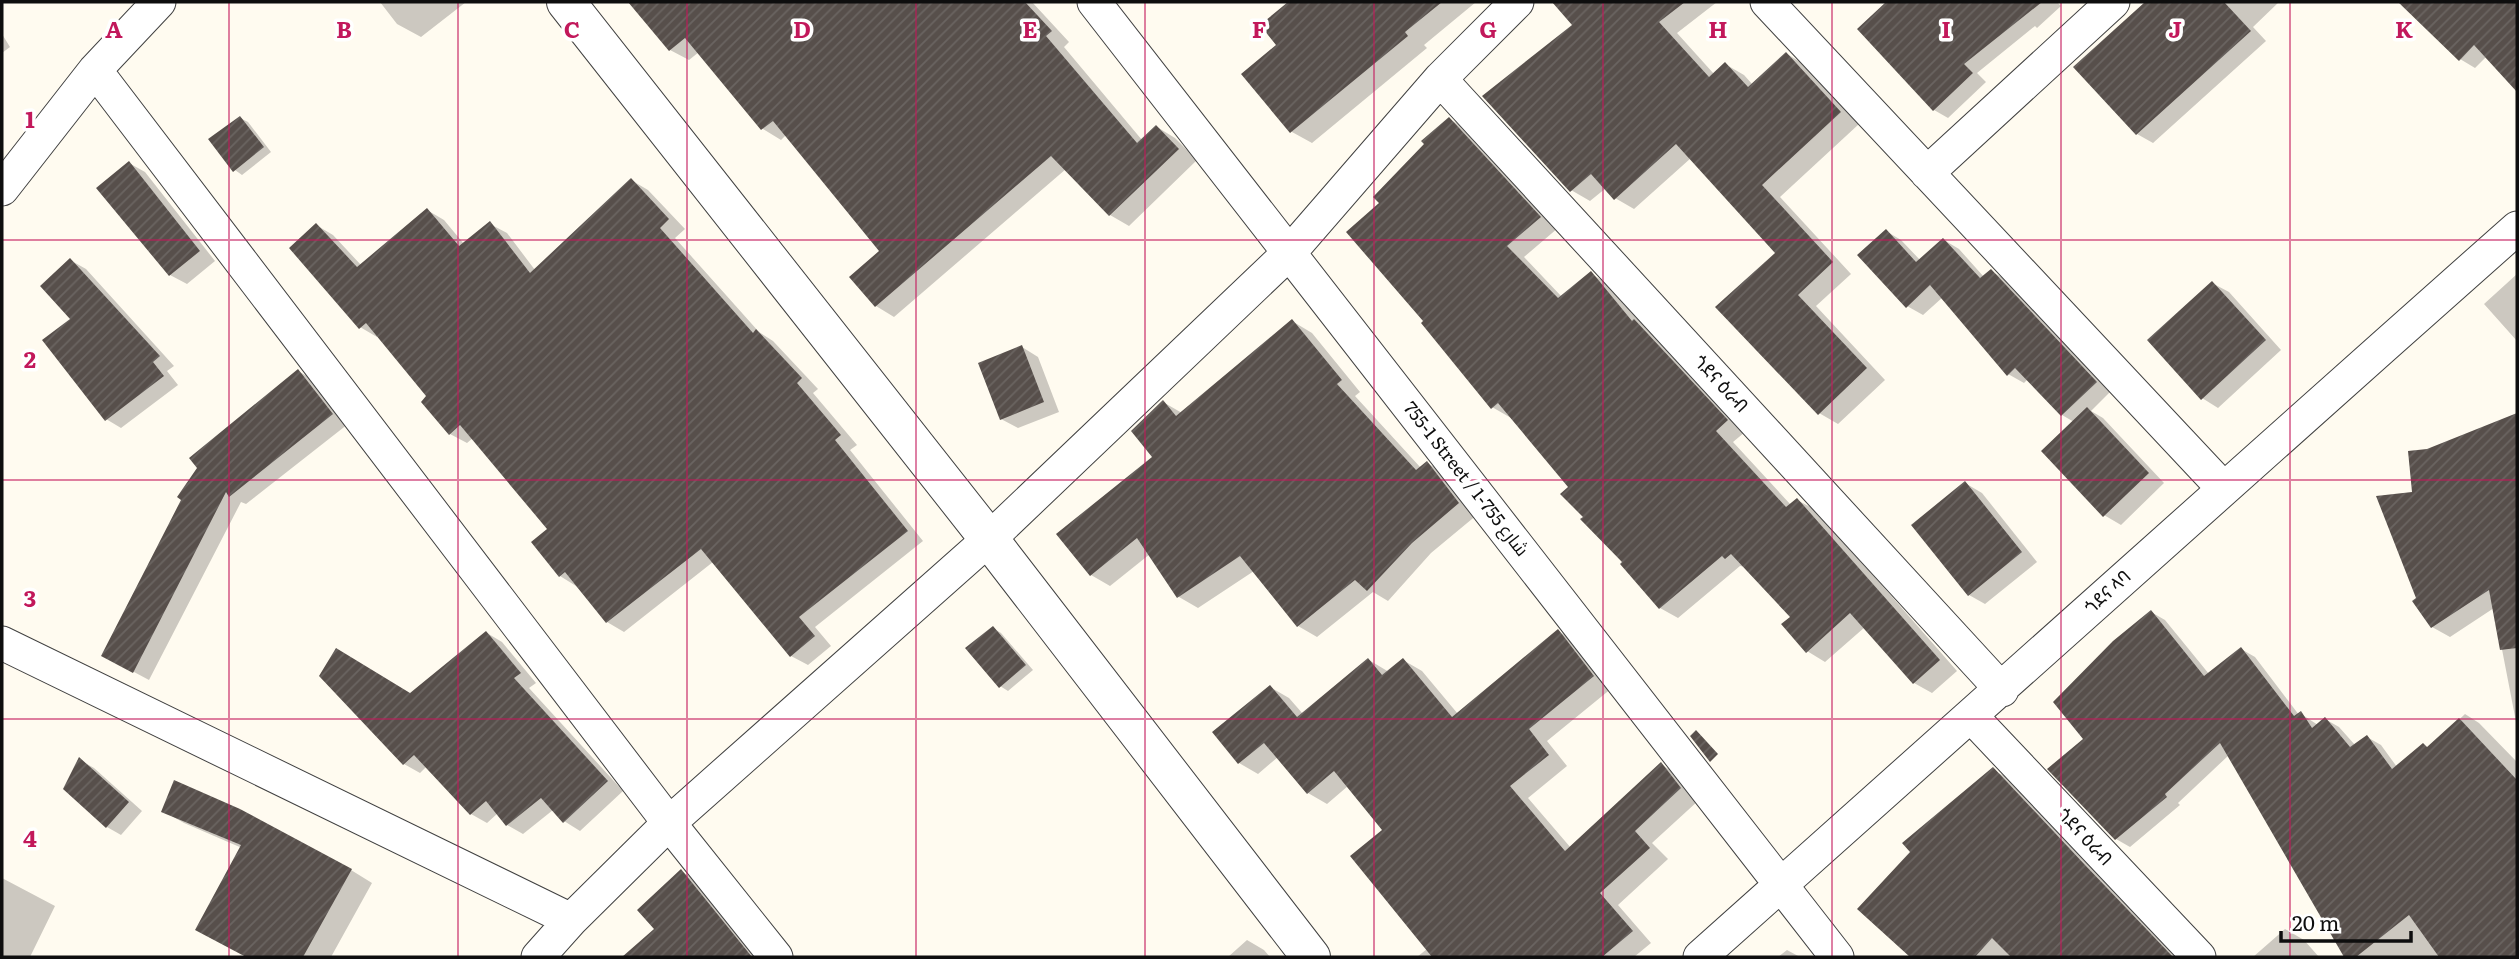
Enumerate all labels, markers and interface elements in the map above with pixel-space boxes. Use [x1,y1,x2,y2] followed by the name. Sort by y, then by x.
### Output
[105,11,123,45] text: A
[336,11,352,45] text: B
[564,11,580,45] text: C
[793,11,811,45] text: D
[1022,11,1038,45] text: E
[1252,11,1267,45] text: F
[1479,11,1497,45] text: G
[1708,11,1728,45] text: H
[1941,11,1951,45] text: I
[2168,11,2182,45] text: J
[2395,11,2413,45] text: K
[25,101,35,135] text: 1
[24,341,36,375] text: 2
[1688,348,1756,418] street label: ጎደና ዕራብ
[1398,395,1536,561] street label: 755-1 Street / شارع 755-1
[2078,563,2136,619] street label: ጎደና ላባ
[24,580,36,614] text: 3
[2052,801,2120,871] street label: ጎደና ዕራብ
[23,820,37,854] text: 4
[2281,900,2410,944] scale bar
[2292,906,2339,937] text: 20 m

